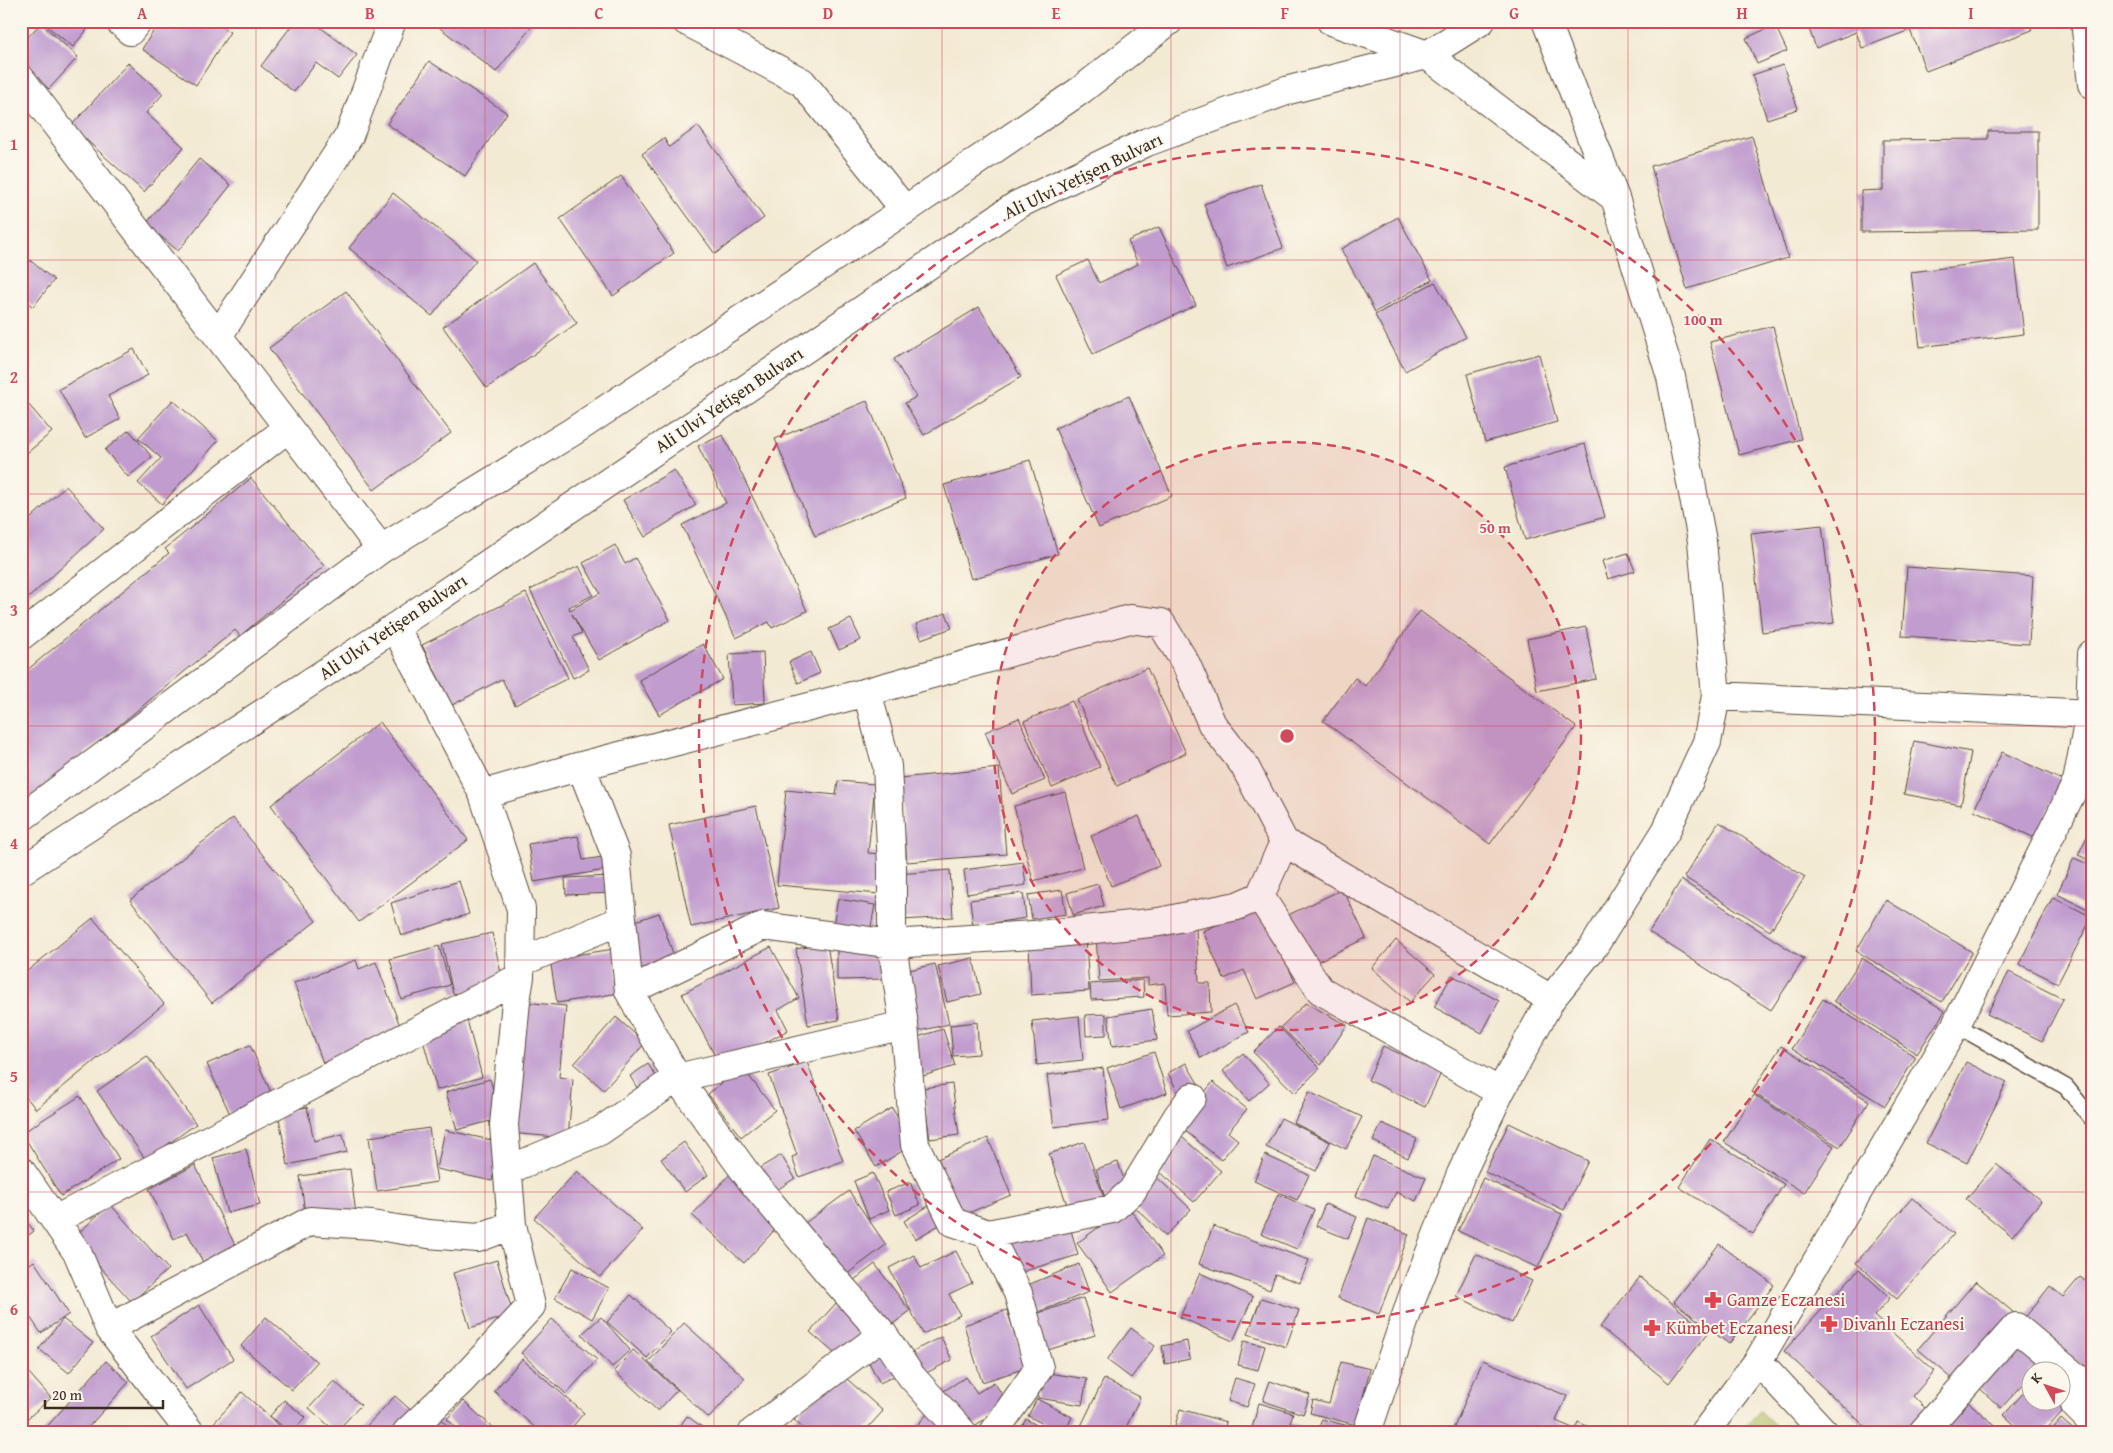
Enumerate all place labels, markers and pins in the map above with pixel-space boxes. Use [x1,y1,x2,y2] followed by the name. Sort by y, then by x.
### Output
[1278,727,1296,745] centre of rings
[1727,1286,1845,1313] place label: Gamze Eczanesi
[1703,1290,1723,1310] pharmacy icon: Gamze Eczanesi
[1843,1310,1965,1337] place label: Divanlı Eczanesi
[1666,1314,1793,1341] place label: Kümbet Eczanesi
[1819,1314,1839,1334] pharmacy icon: Divanlı Eczanesi
[1642,1318,1662,1338] pharmacy icon: Kümbet Eczanesi

